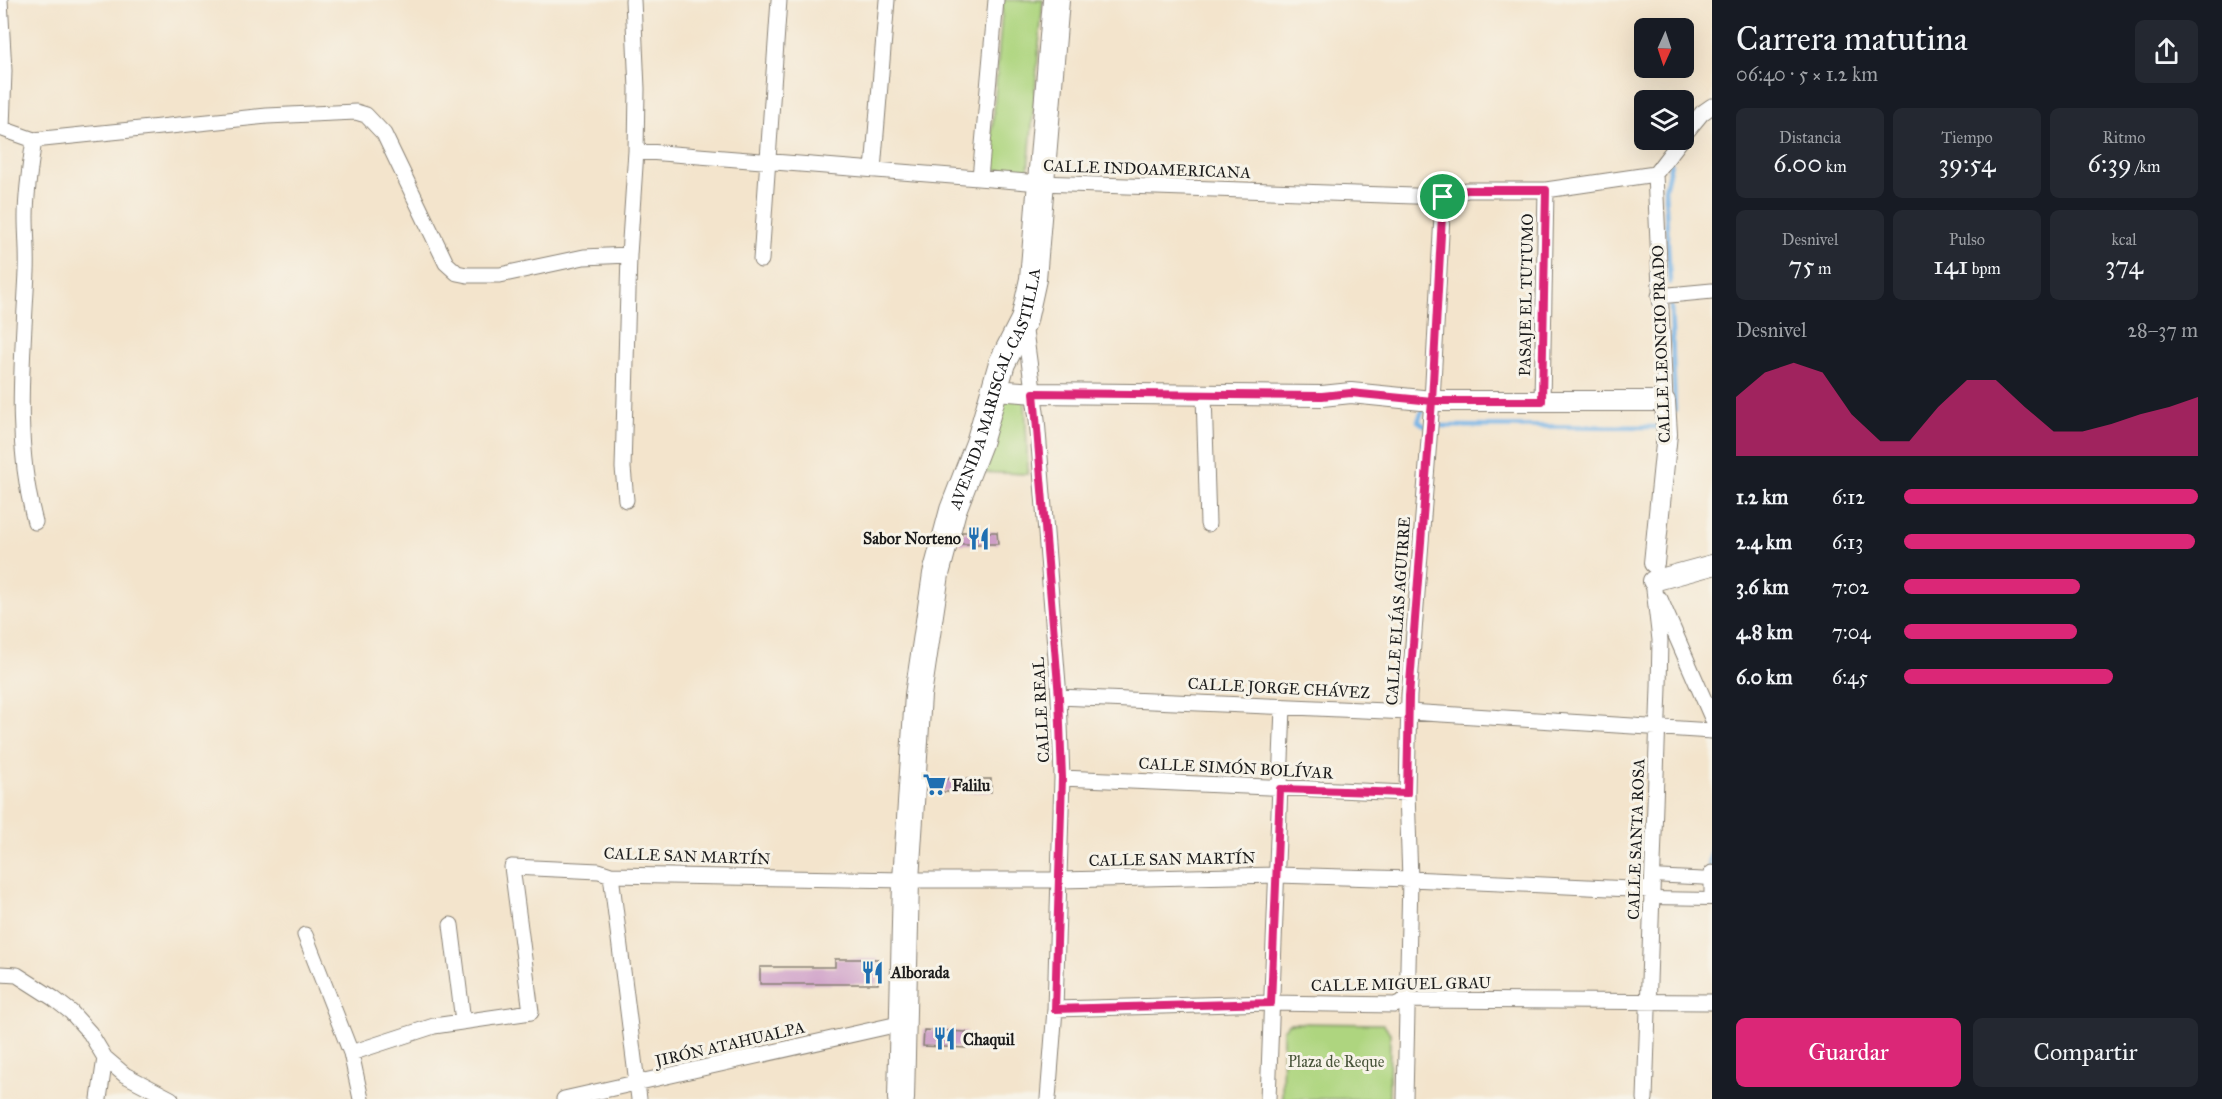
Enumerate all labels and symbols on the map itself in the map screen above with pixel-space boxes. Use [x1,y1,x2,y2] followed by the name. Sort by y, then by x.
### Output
[1634,18,1694,78] north arrow
[1043,156,1251,182] street label: CALLE INDOAMERICANA
[1417,171,1468,222] pin
[1515,213,1538,377] street label: PASAJE EL TUTUMO
[1648,245,1674,443] street label: CALLE LEONCIO PRADO
[944,267,1043,513] street label: AVENIDA MARISCAL CASTILLA
[1380,516,1414,706] street label: CALLE ELÍAS AGUIRRE
[966,525,992,551] restaurant icon: Sabor Norteno
[863,529,961,548] place label: Sabor Norteno
[1029,657,1053,763] street label: CALLE REAL
[1187,673,1371,703] street label: CALLE JORGE CHÁVEZ
[1138,751,1335,783] street label: CALLE SIMÓN BOLÍVAR
[1624,758,1648,920] street label: CALLE SANTA ROSA
[921,772,947,798] supermarket icon: Falilu
[952,776,991,795] place label: Falilu
[603,842,771,868] street label: CALLE SAN MARTÍN
[1088,846,1256,870] street label: CALLE SAN MARTÍN
[860,959,886,985] restaurant icon: Alborada
[890,963,951,982] place label: Alborada
[1311,973,1492,995] street label: CALLE MIGUEL GRAU
[651,1016,807,1072] street label: JIRÓN ATAHUALPA
[932,1026,958,1052] restaurant icon: Chaquil
[963,1030,1015,1050] place label: Chaquil
[1288,1052,1385,1072] park label: Plaza de Reque

